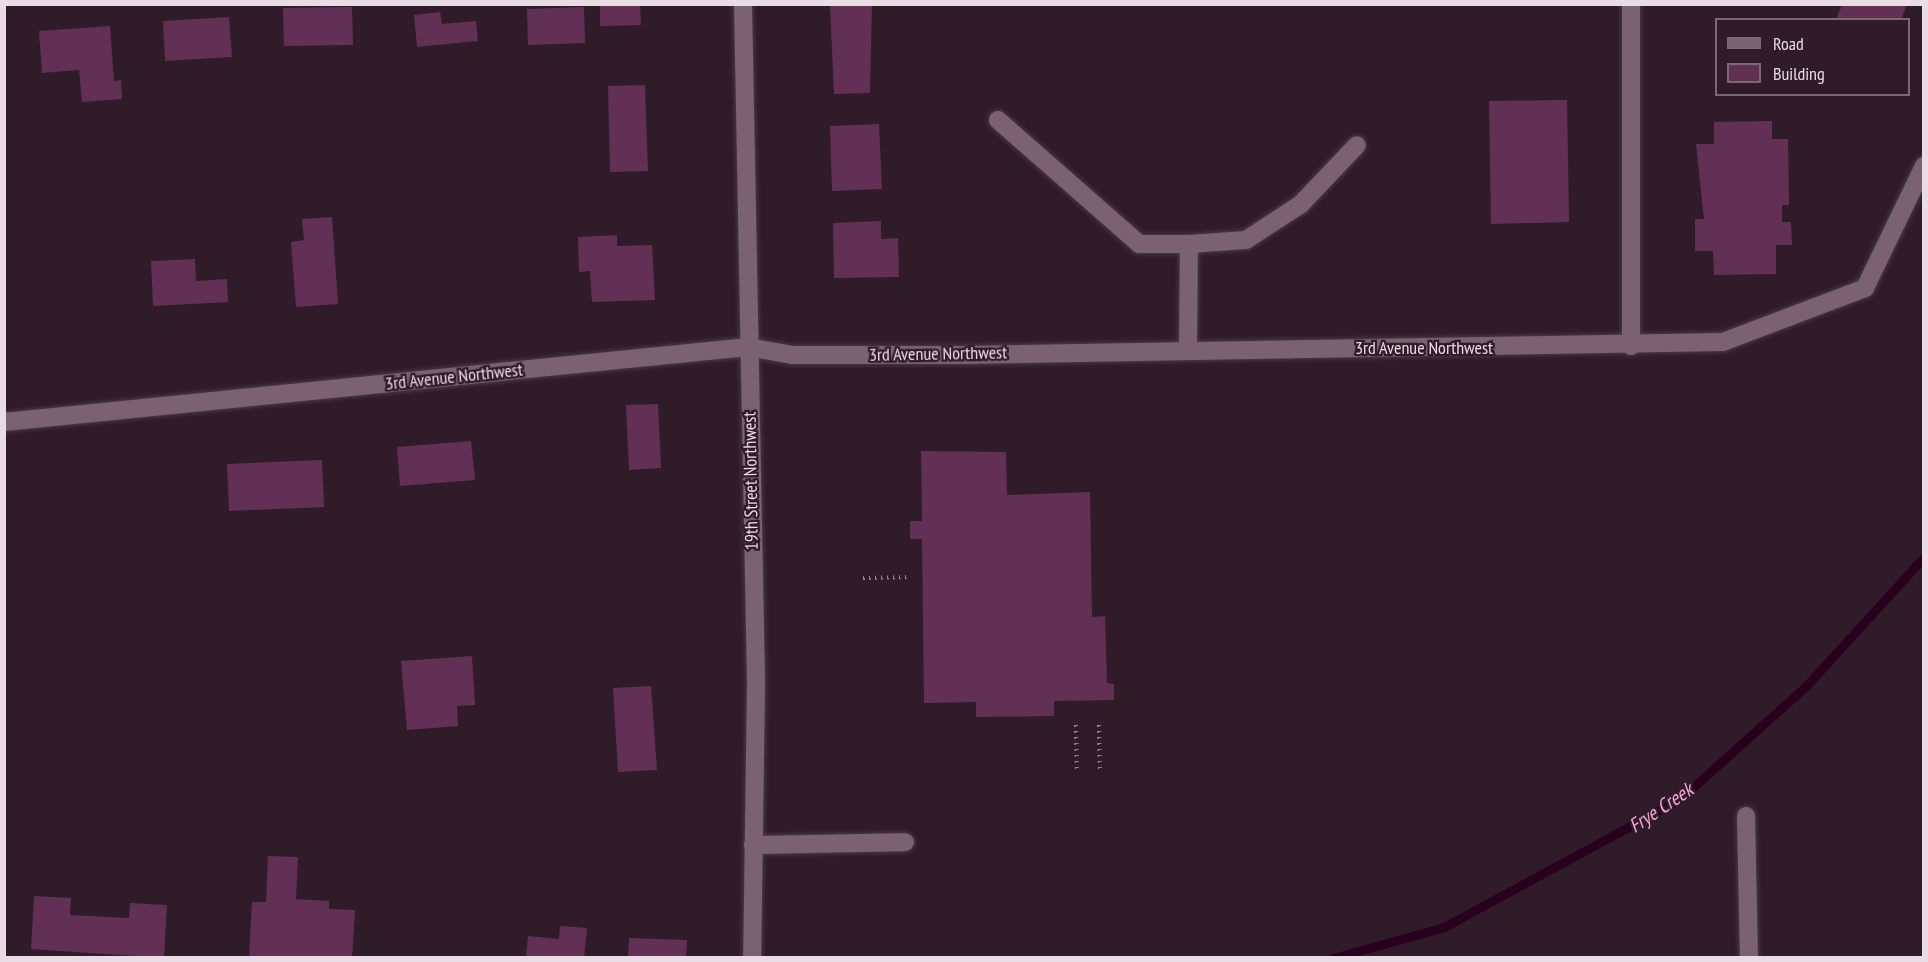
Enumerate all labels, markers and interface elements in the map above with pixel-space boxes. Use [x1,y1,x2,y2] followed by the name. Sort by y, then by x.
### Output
[1715,18,1910,96] legend
[1773,32,1804,55] text: Road
[1773,62,1825,85] text: Building
[1355,337,1493,359] street label: 3rd Avenue Northwest
[869,342,1007,366] street label: 3rd Avenue Northwest
[384,359,524,395] street label: 3rd Avenue Northwest
[739,412,763,550] street label: 19th Street Northwest
[1624,778,1698,838] water label: Frye Creek

